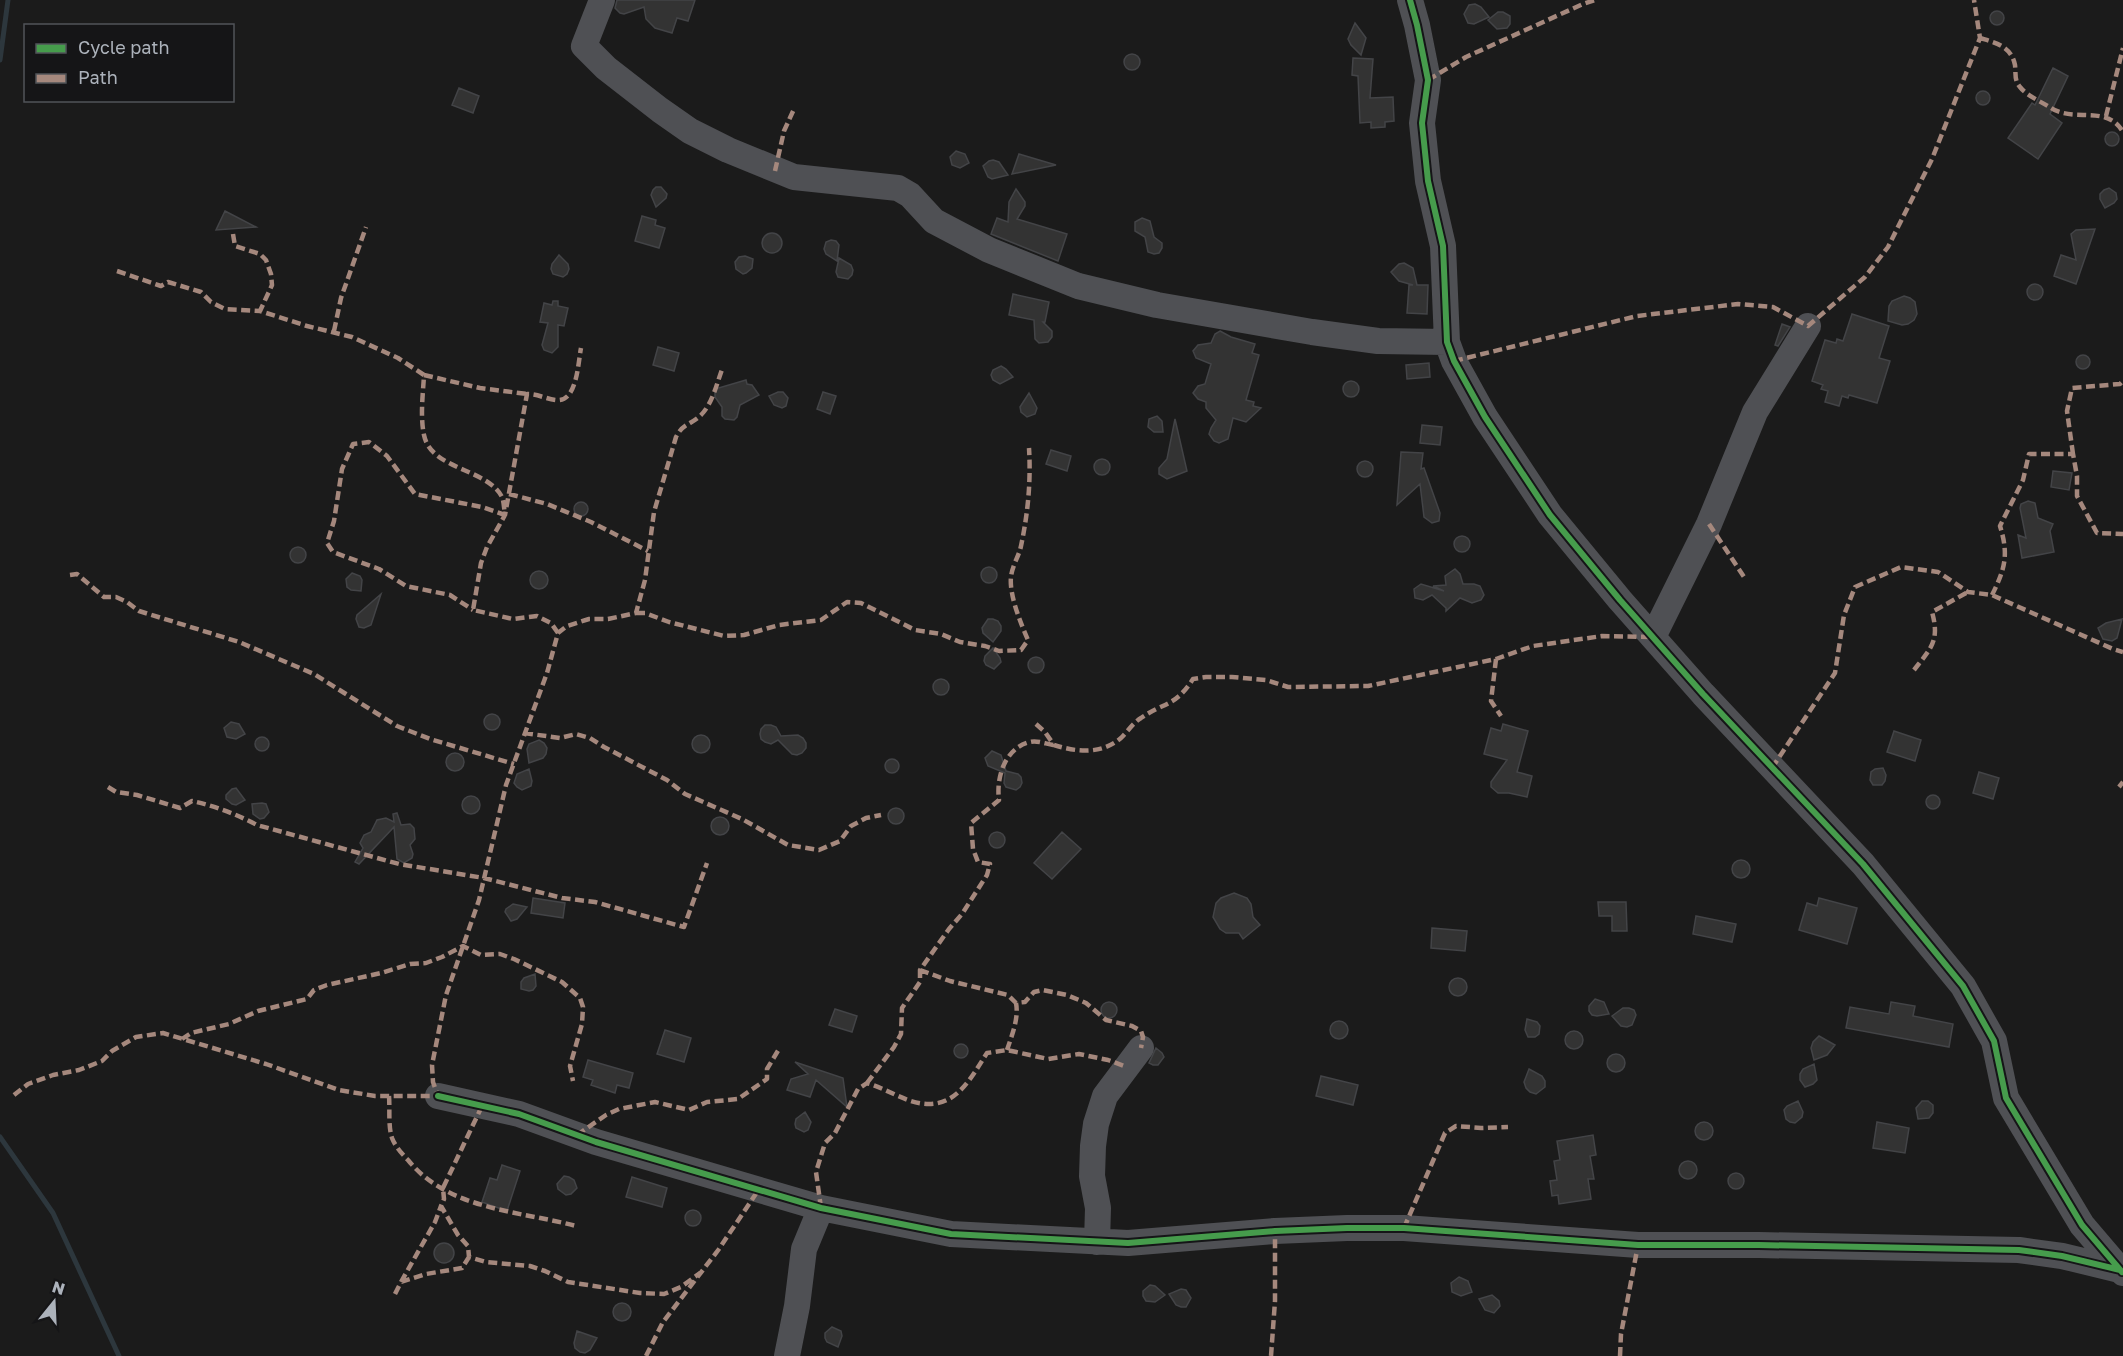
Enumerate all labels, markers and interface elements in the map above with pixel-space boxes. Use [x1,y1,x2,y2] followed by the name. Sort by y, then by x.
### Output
[24,24,234,102] legend
[78,36,170,58] text: Cycle path
[78,66,118,88] text: Path
[24,1272,84,1332] north arrow
[50,1276,68,1299] text: N

